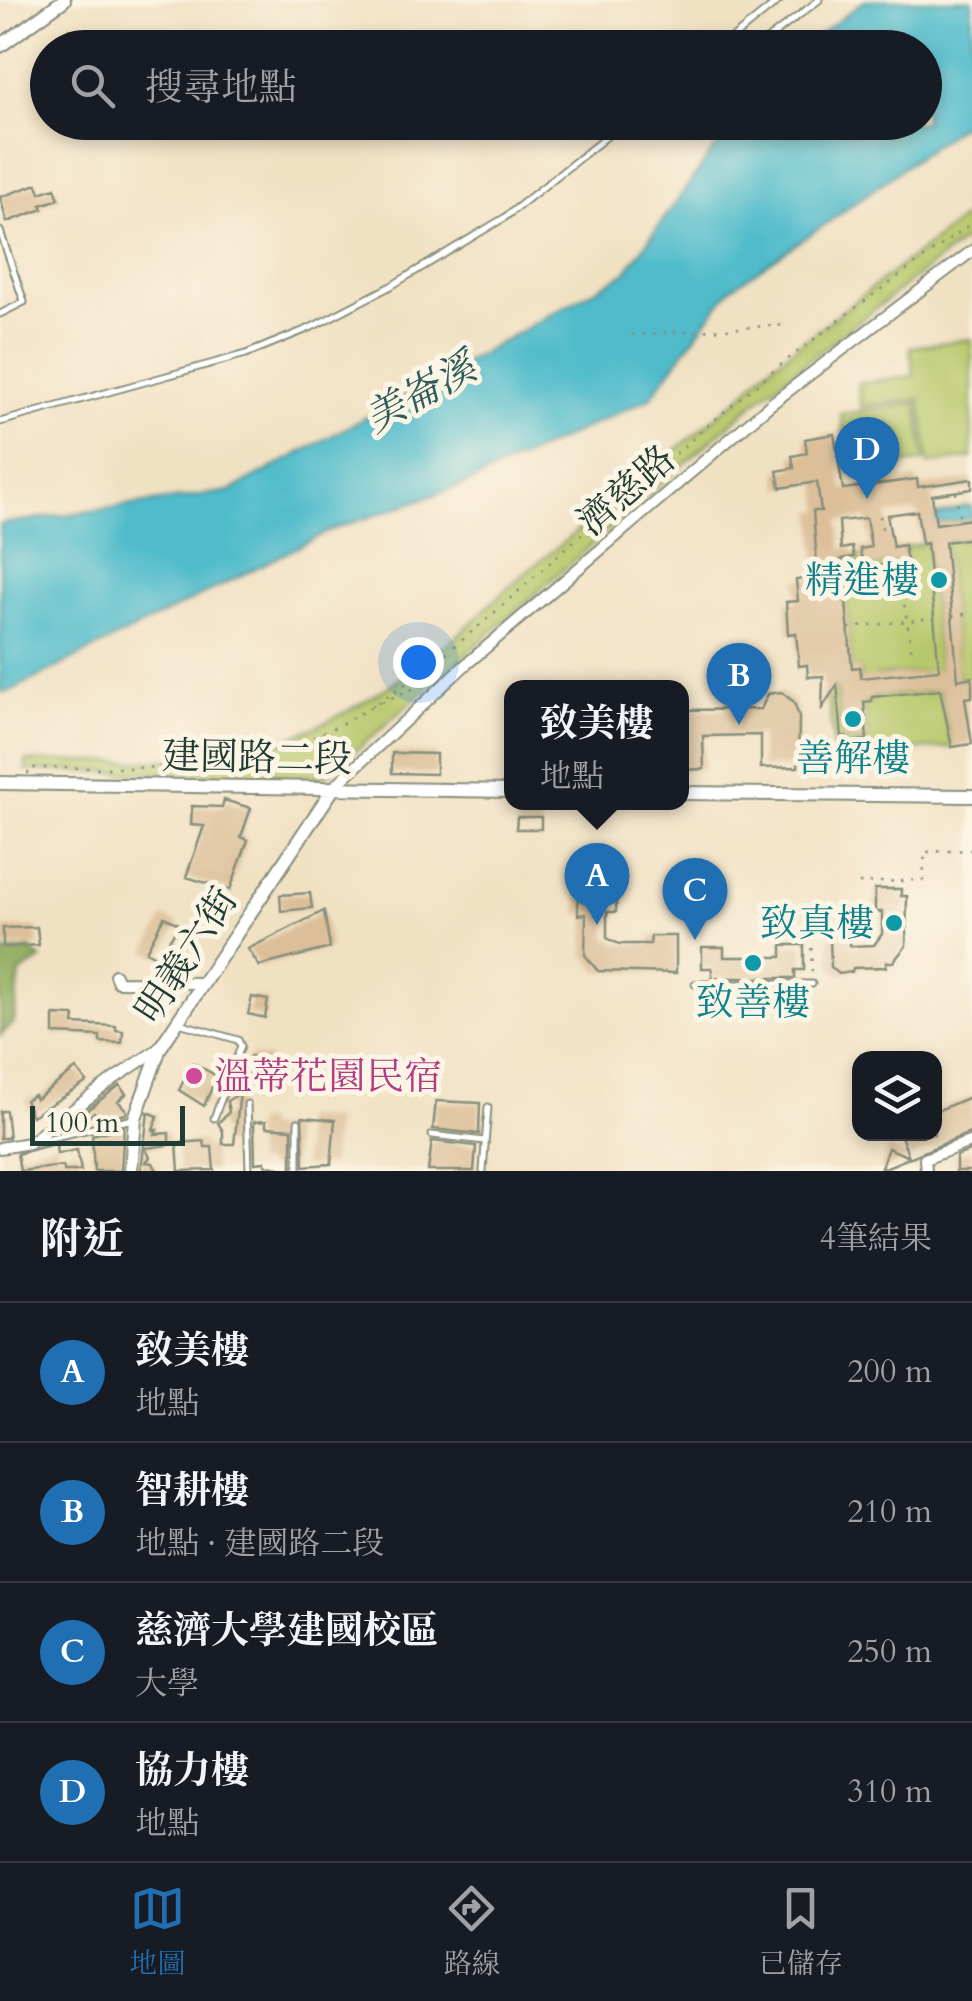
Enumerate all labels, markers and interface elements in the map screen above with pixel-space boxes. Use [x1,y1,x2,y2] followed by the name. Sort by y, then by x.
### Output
[30,30,942,140] search box
[65,58,120,113] icon: search
[145,62,297,114] text: 搜尋地點
[355,338,490,446] water label: 美崙溪
[834,416,900,499] pin: D
[567,434,687,548] street label: 濟慈路
[805,555,919,607] place label: 精進樓
[928,569,950,591] marker: 精進樓
[393,637,444,688] your location
[706,642,772,725] pin: B
[504,680,689,810] popup
[539,698,654,750] text: 致美樓
[842,708,864,730] marker: 善解樓
[162,730,352,786] street label: 建國路二段
[796,733,910,785] place label: 善解樓
[539,755,604,799] text: 地點
[564,842,630,925] pin: A
[662,858,728,940] pin: C
[124,878,250,1033] street label: 明義六街
[760,898,874,950] place label: 致真樓
[883,912,905,934] marker: 致真樓
[742,952,764,974] marker: 致善樓
[696,977,810,1029] place label: 致善樓
[214,1051,442,1103] place label: 溫蒂花園民宿
[852,1051,942,1141] map controls
[852,1051,942,1141] button: layers
[183,1065,205,1087] marker: 溫蒂花園民宿
[30,1101,185,1146] scale bar
[45,1104,119,1142] text: 100 m
[40,1211,124,1268] text: 附近
[820,1217,932,1261] text: 4筆結果
[135,1325,249,1377] text: 致美樓
[60,1350,85,1394] text: A
[847,1350,932,1394] text: 200 m
[135,1382,199,1426] text: 地點
[135,1465,249,1517] text: 智耕樓
[61,1490,84,1534] text: B
[847,1490,932,1534] text: 210 m
[135,1522,384,1566] text: 地點 · 建國路二段
[135,1605,439,1657] text: 慈濟大學建國校區
[60,1630,85,1674] text: C
[847,1630,932,1674] text: 250 m
[135,1662,199,1706] text: 大學
[135,1745,249,1797] text: 協力樓
[59,1770,86,1814] text: D
[847,1770,932,1814] text: 310 m
[135,1802,199,1846] text: 地點
[129,1881,185,1983] tab: 地圖
[444,1881,500,1983] tab: 路線
[759,1881,843,1983] tab: 已儲存

